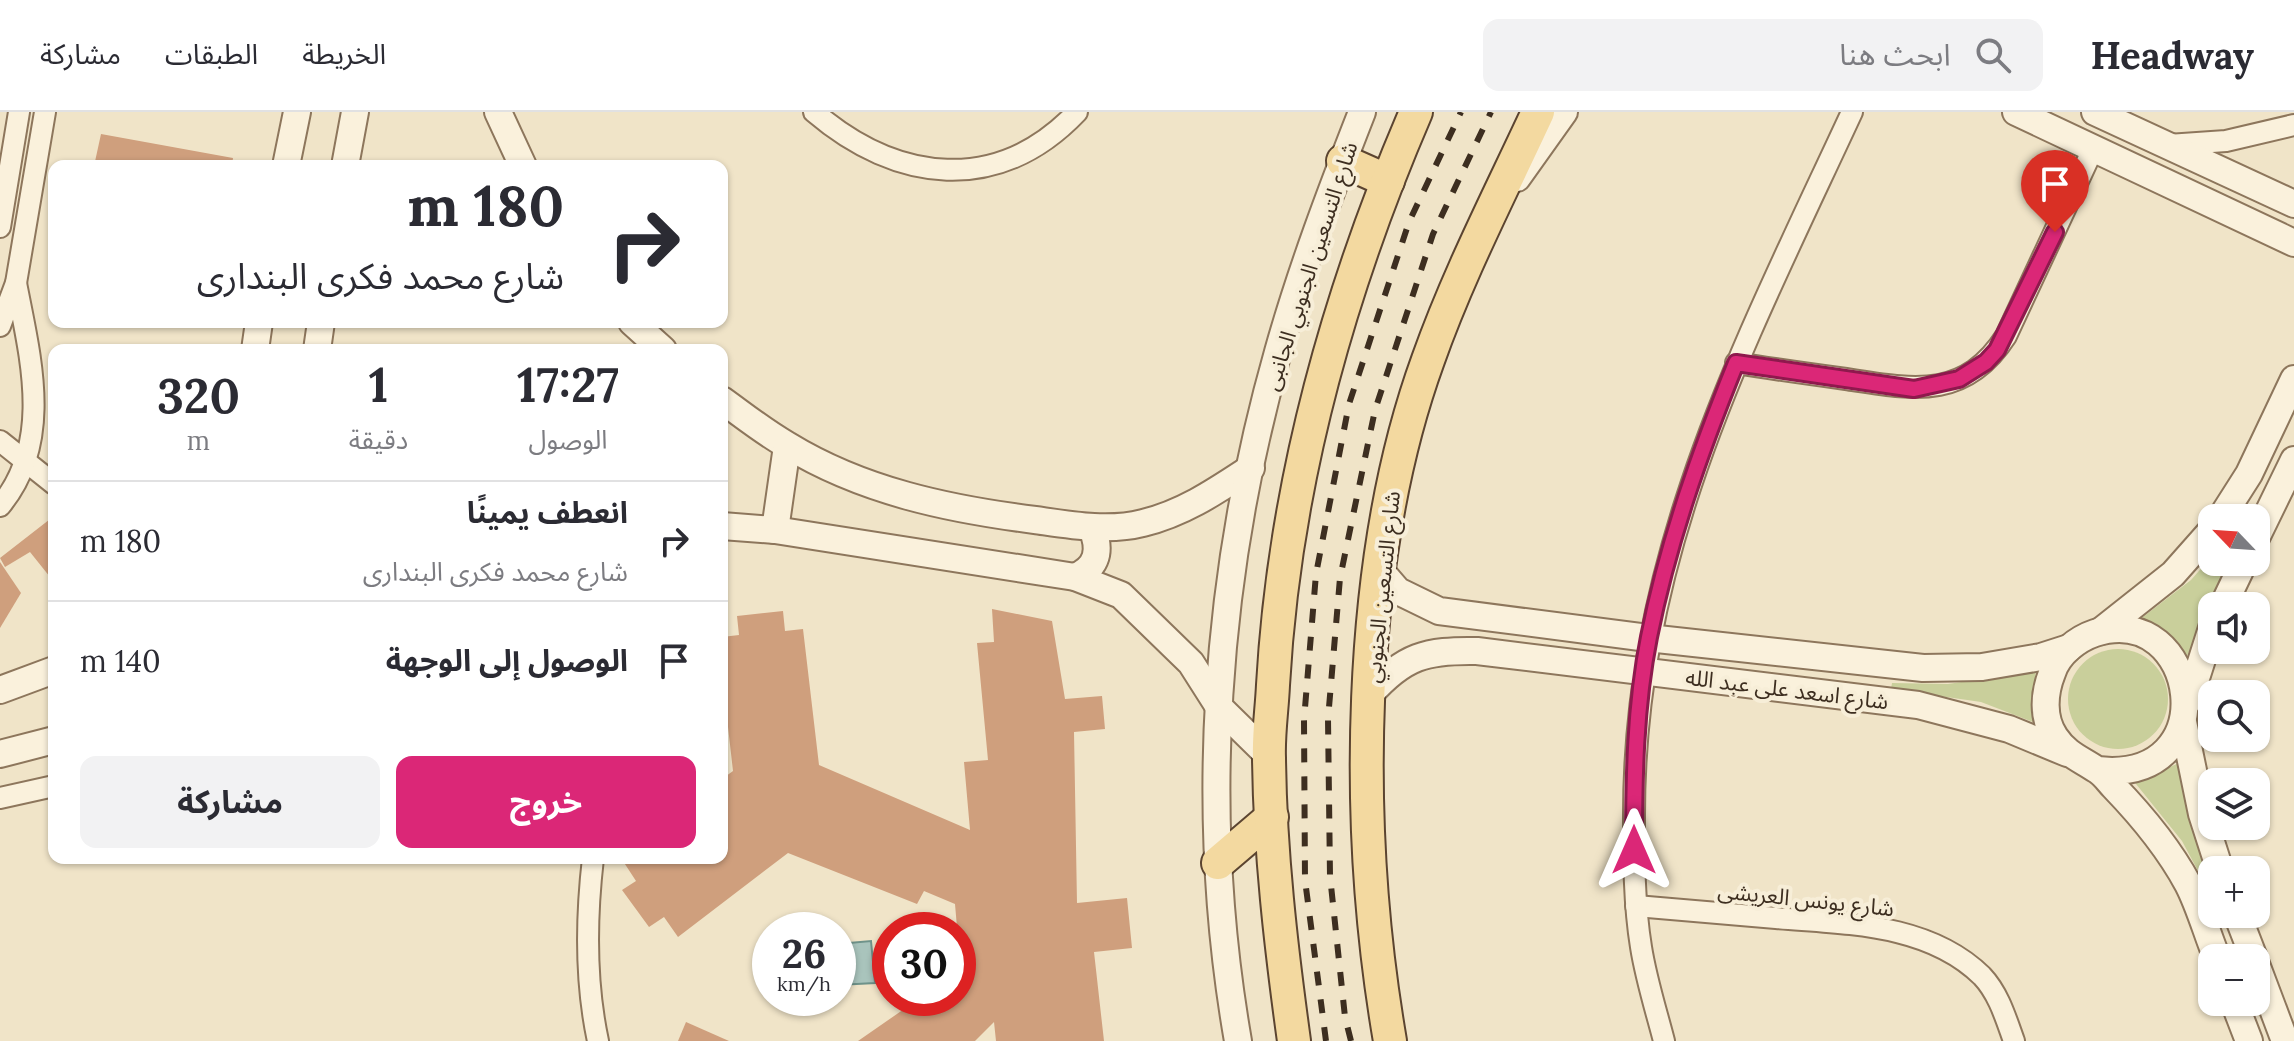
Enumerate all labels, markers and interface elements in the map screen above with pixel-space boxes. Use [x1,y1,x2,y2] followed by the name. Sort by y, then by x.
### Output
[1483,19,2043,91] search box
[2091,31,2254,79] text: Headway
[1971,33,2015,77] icon: search
[1839,35,1951,73] text: ابحث هنا
[40,36,121,72] text: مشاركة
[165,36,258,72] text: الطبقات
[302,36,386,72] text: الخريطة
[1257,138,1366,395] street label: شارع التسعين الجنوبي الجانبى
[2021,150,2089,232] pin
[2033,162,2077,206] icon: arrive
[407,170,564,241] text: 180 m
[592,192,696,296] icon: right
[197,253,564,299] text: شارع محمد فكرى البندارى
[369,354,388,415] text: 1
[517,354,619,415] text: 17:27
[157,365,240,426] text: 320
[349,423,408,456] text: دقيقة
[529,423,608,456] text: الوصول
[187,424,210,457] text: m
[1358,490,1409,685] street label: شارع التسعين الجنوبي
[467,493,628,531] text: انعطف يمينًا
[2198,504,2270,576] north arrow
[2198,504,2270,1016] map controls
[652,519,696,563] icon: right
[80,522,161,560] text: 180 m
[363,555,628,588] text: شارع محمد فكرى البندارى
[2198,592,2270,664] button: sound
[652,639,696,683] icon: arrive
[386,641,628,679] text: الوصول إلى الوجهة
[80,642,161,680] text: 140 m
[1684,663,1890,718] street label: شارع اسعد على عبد الله
[2198,680,2270,752] button: search
[80,756,380,848] button: مشاركة
[396,756,696,848] button: خروج
[2198,768,2270,840] button: layers
[1592,808,1676,892] position arrow
[2198,856,2270,928] button: +
[1716,876,1896,925] street label: شارع يونس العريشى
[872,912,976,1016] speed limit sign: 30
[782,928,826,979] text: 26
[2198,944,2270,1016] button: −
[777,971,831,996] text: km/h

